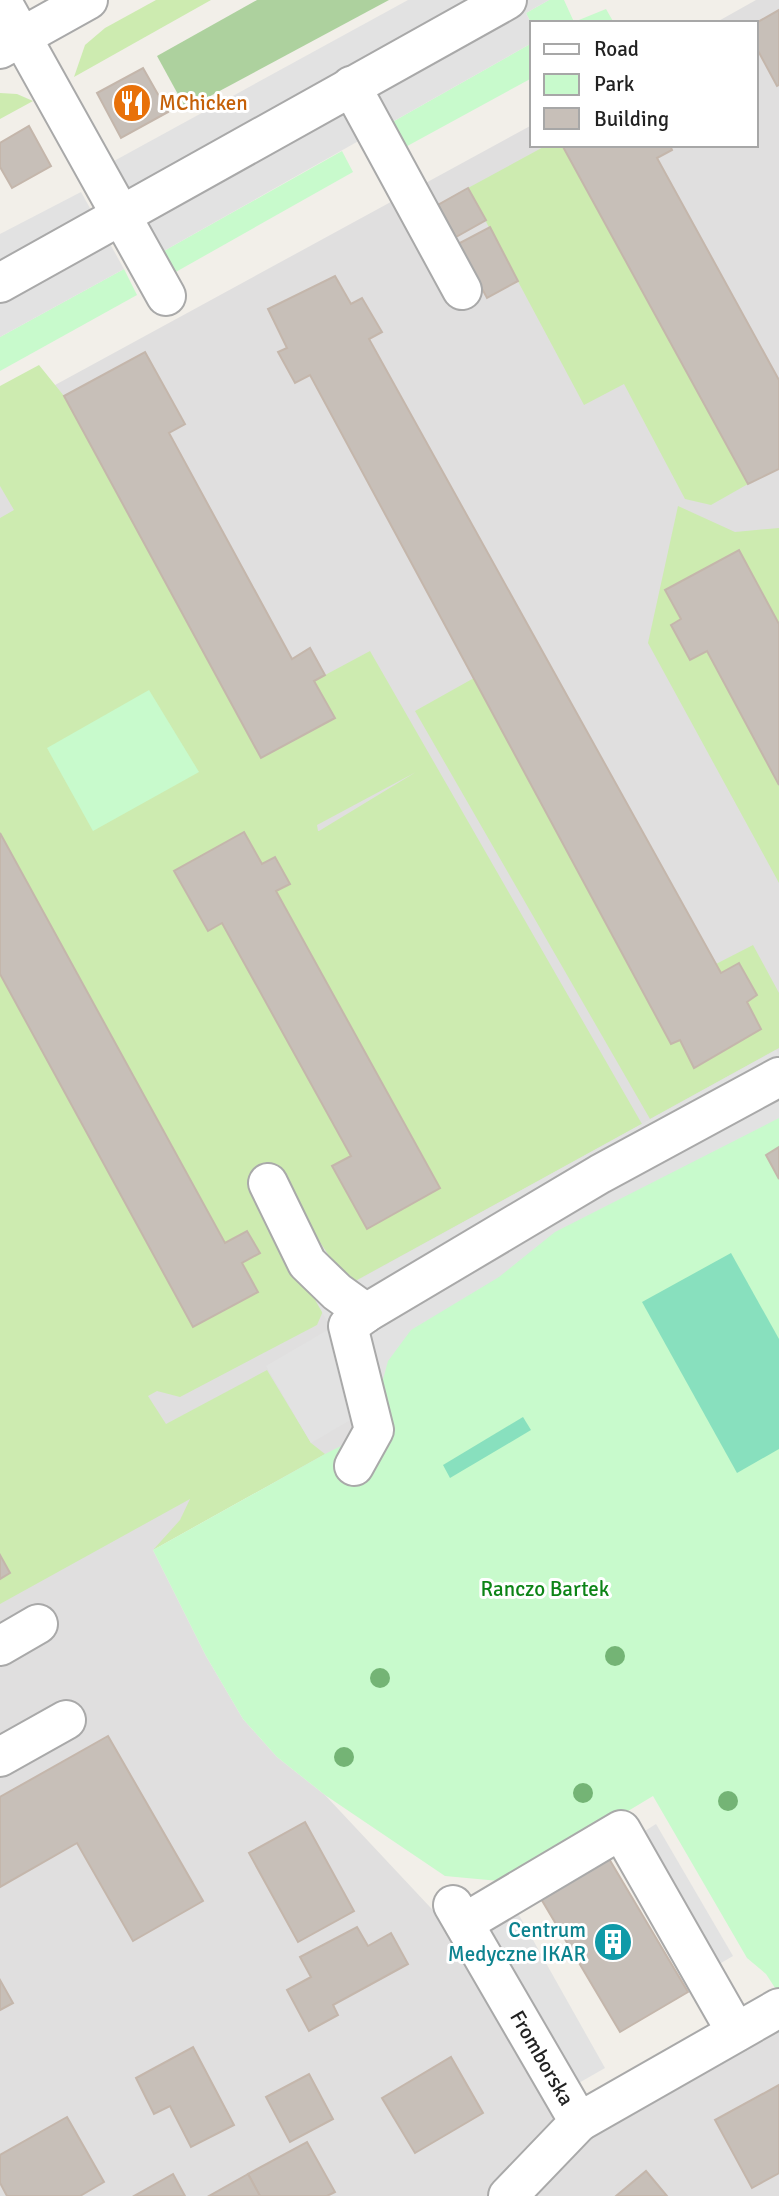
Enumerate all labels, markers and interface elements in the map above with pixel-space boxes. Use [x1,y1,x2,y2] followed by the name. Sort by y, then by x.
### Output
[530,21,758,147] legend
[594,36,639,62] text: Road
[594,71,635,97] text: Park
[111,82,153,124] restaurant icon: MChicken
[159,90,248,116] place label: MChicken
[594,106,669,132] text: Building
[481,1576,610,1602] park label: Ranczo Bartek
[448,1917,586,1967] place label: Centrum Medyczne IKAR
[592,1921,634,1963] building icon: Centrum Medyczne IKAR
[504,2006,580,2110] street label: Fromborska

